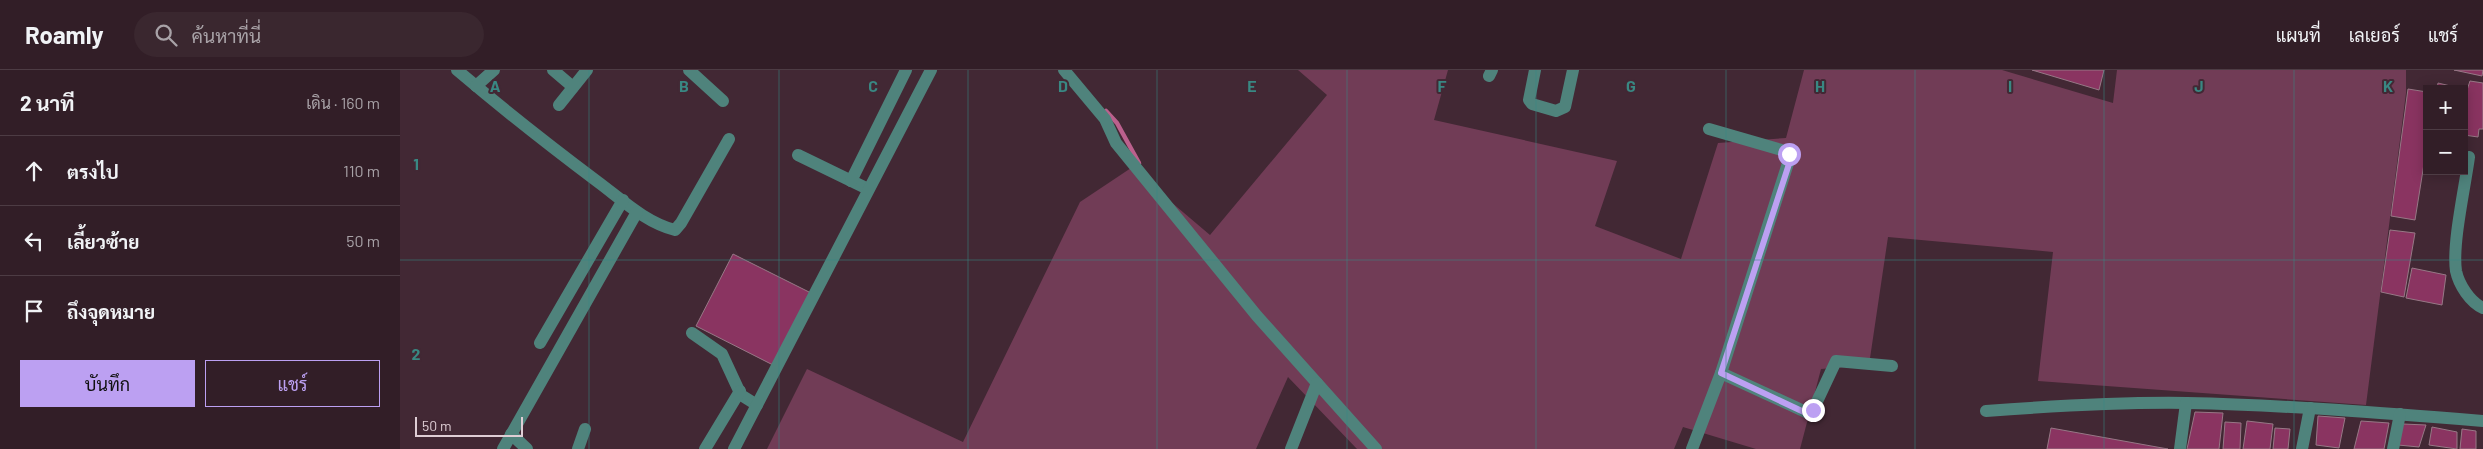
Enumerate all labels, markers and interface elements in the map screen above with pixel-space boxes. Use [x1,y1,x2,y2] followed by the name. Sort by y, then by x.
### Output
[134,12,484,57] search box
[25,20,104,49] text: Roamly
[152,21,180,49] icon: search
[192,24,261,47] text: ค้นหาที่นี่
[2276,24,2321,46] text: แผนที่
[2349,24,2400,46] text: เลเยอร์
[2428,24,2458,46] text: แชร์
[490,76,501,95] text: A
[679,76,689,95] text: B
[868,76,878,95] text: C
[1058,76,1068,95] text: D
[1247,76,1257,95] text: E
[1438,76,1447,95] text: F
[1626,76,1636,95] text: G
[1815,76,1825,95] text: H
[2008,76,2012,95] text: I
[2194,76,2204,95] text: J
[2383,76,2393,95] text: K
[2423,85,2468,175] map controls
[2423,85,2468,130] button: +
[20,90,75,115] text: 2 นาที
[306,93,380,112] text: เดิน · 160 m
[2423,130,2468,175] button: −
[1778,143,1801,166] route start
[413,154,419,173] text: 1
[20,157,48,185] icon: ahead
[67,160,119,183] text: ตรงไป
[343,161,380,180] text: 110 m
[20,227,48,255] icon: left
[67,230,139,253] text: เลี้ยวซ้าย
[346,231,380,250] text: 50 m
[20,297,48,325] icon: arrive
[67,300,155,323] text: ถึงจุดหมาย
[412,344,421,363] text: 2
[20,360,195,407] button: บันทึก
[205,360,380,407] button: แชร์
[1802,399,1825,422] route end
[415,414,522,437] scale bar
[422,417,451,434] text: 50 m

